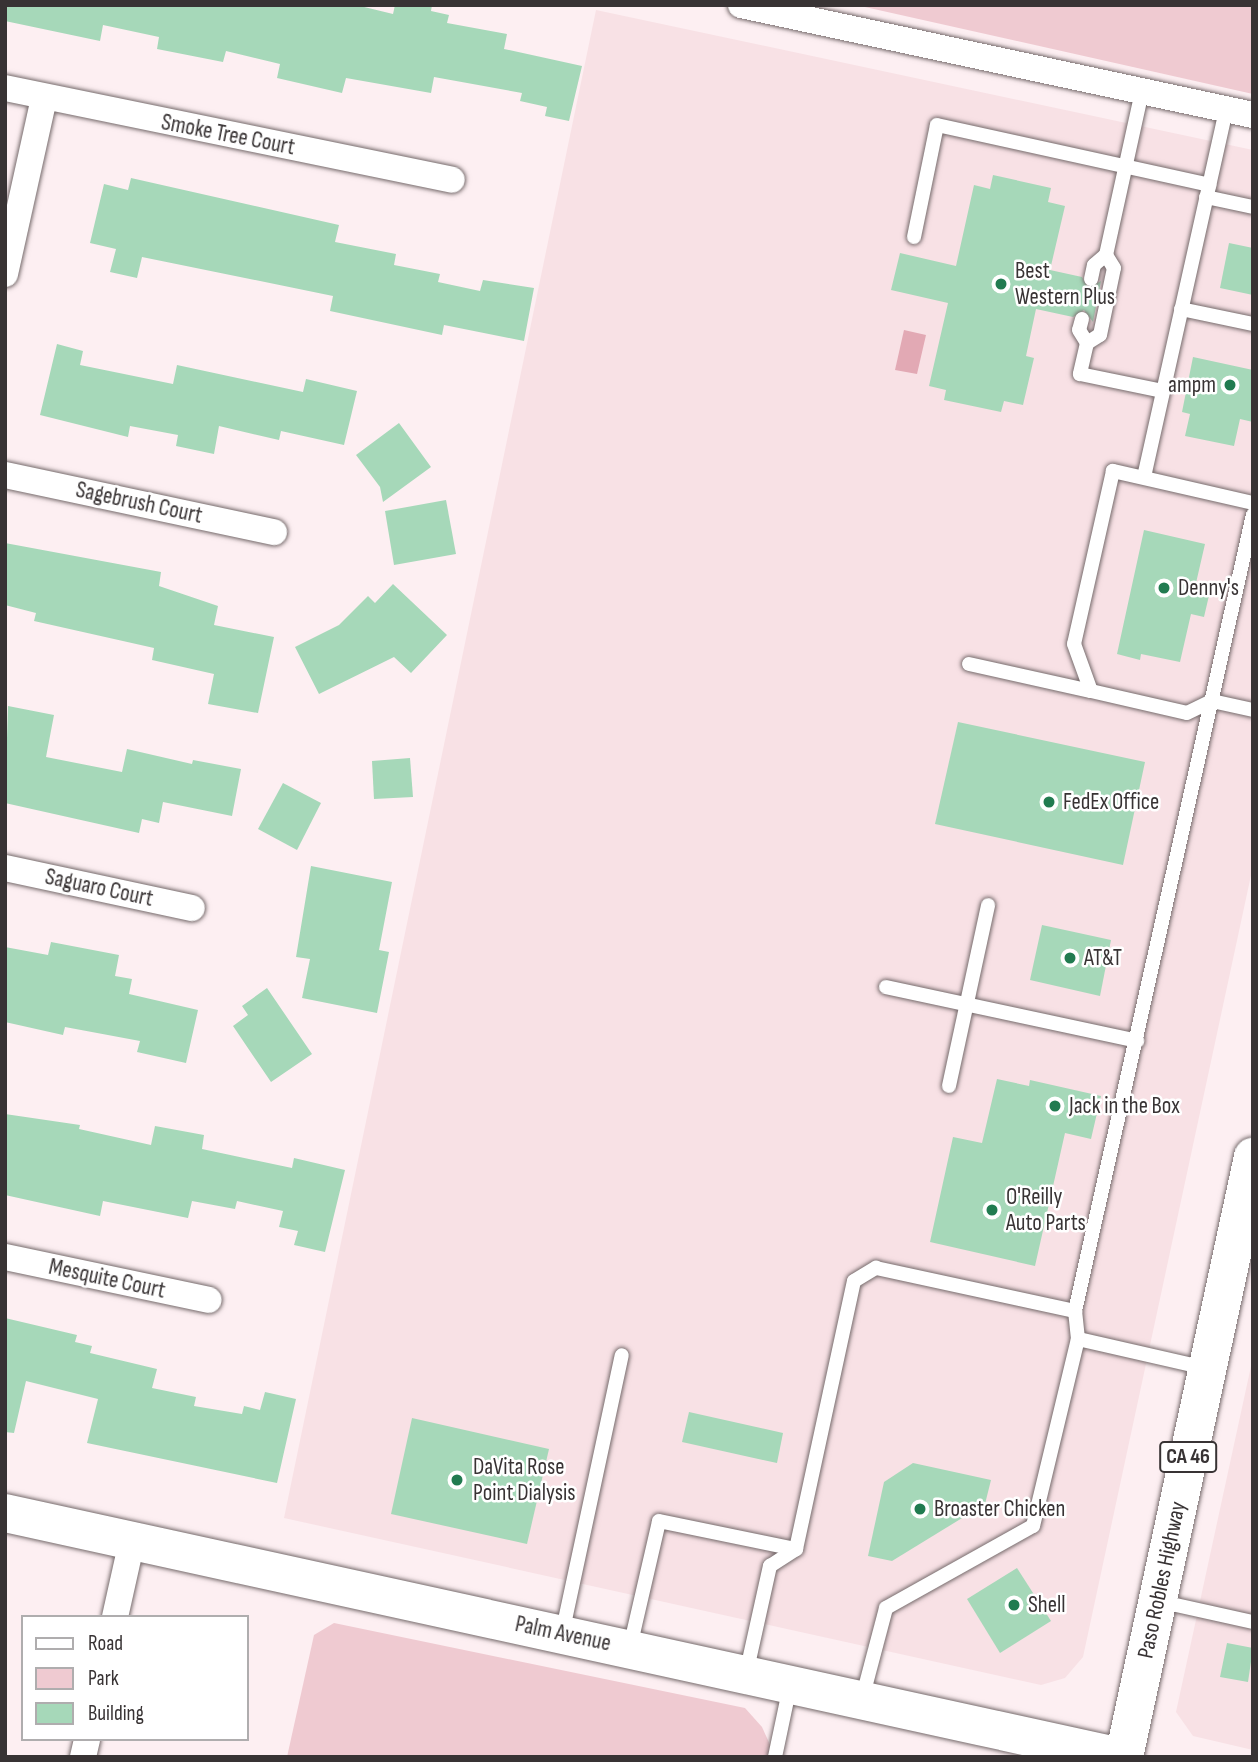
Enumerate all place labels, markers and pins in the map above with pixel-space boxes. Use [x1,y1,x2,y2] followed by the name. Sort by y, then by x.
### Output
[1015,257,1115,311] place label: Best Western Plus
[993,276,1009,292] marker: Best Western Plus
[1168,371,1216,399] place label: ampm
[1222,377,1238,393] marker: ampm
[1178,574,1239,602] place label: Denny's
[1156,580,1172,596] marker: Denny's
[1063,788,1159,816] place label: FedEx Office
[1041,794,1057,810] marker: FedEx Office
[1084,944,1122,972] place label: AT&T
[1062,950,1078,966] marker: AT&T
[1069,1092,1180,1120] place label: Jack in the Box
[1047,1098,1063,1114] marker: Jack in the Box
[1006,1183,1086,1237] place label: O'Reilly Auto Parts
[984,1202,1000,1218] marker: O'Reilly Auto Parts
[473,1453,576,1507] place label: DaVita Rose Point Dialysis
[447,1470,467,1490] marker: DaVita Rose Point Dialysis
[934,1495,1065,1523] place label: Broaster Chicken
[912,1501,928,1517] marker: Broaster Chicken
[1028,1591,1065,1619] place label: Shell
[1006,1597,1022,1613] marker: Shell

